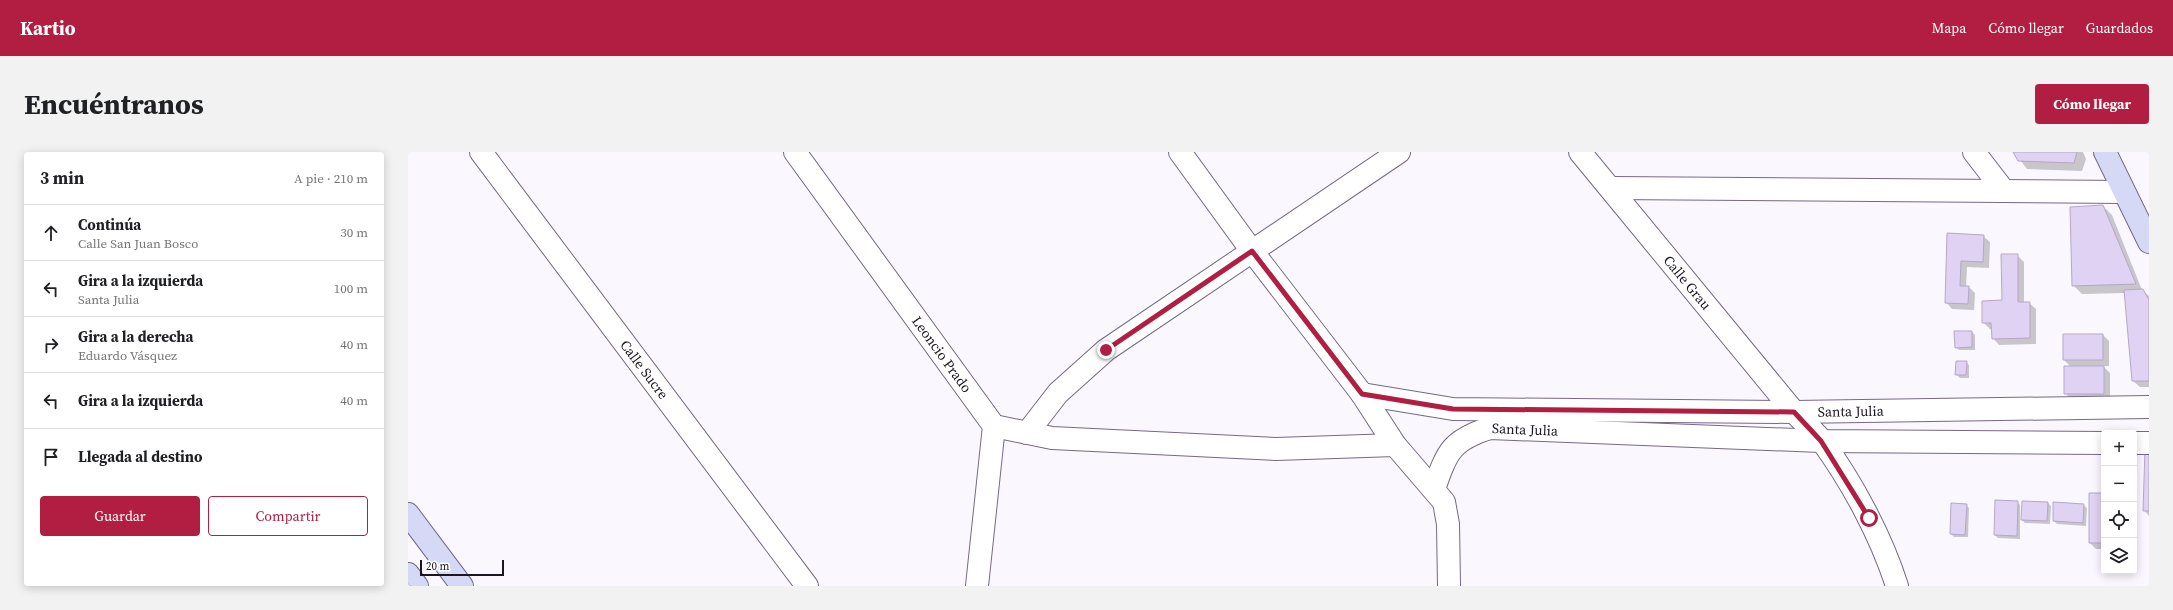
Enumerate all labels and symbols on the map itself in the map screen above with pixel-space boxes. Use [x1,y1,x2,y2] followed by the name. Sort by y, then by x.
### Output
[1659,251,1716,314] street label: Calle Grau
[907,312,977,397] street label: Leoncio Prado
[615,336,673,403] street label: Calle Sucre
[1097,341,1115,359] route end
[1818,401,1885,422] street label: Santa Julia
[1492,418,1559,441] street label: Santa Julia
[1860,509,1878,527] route start
[420,558,504,577] scale bar

